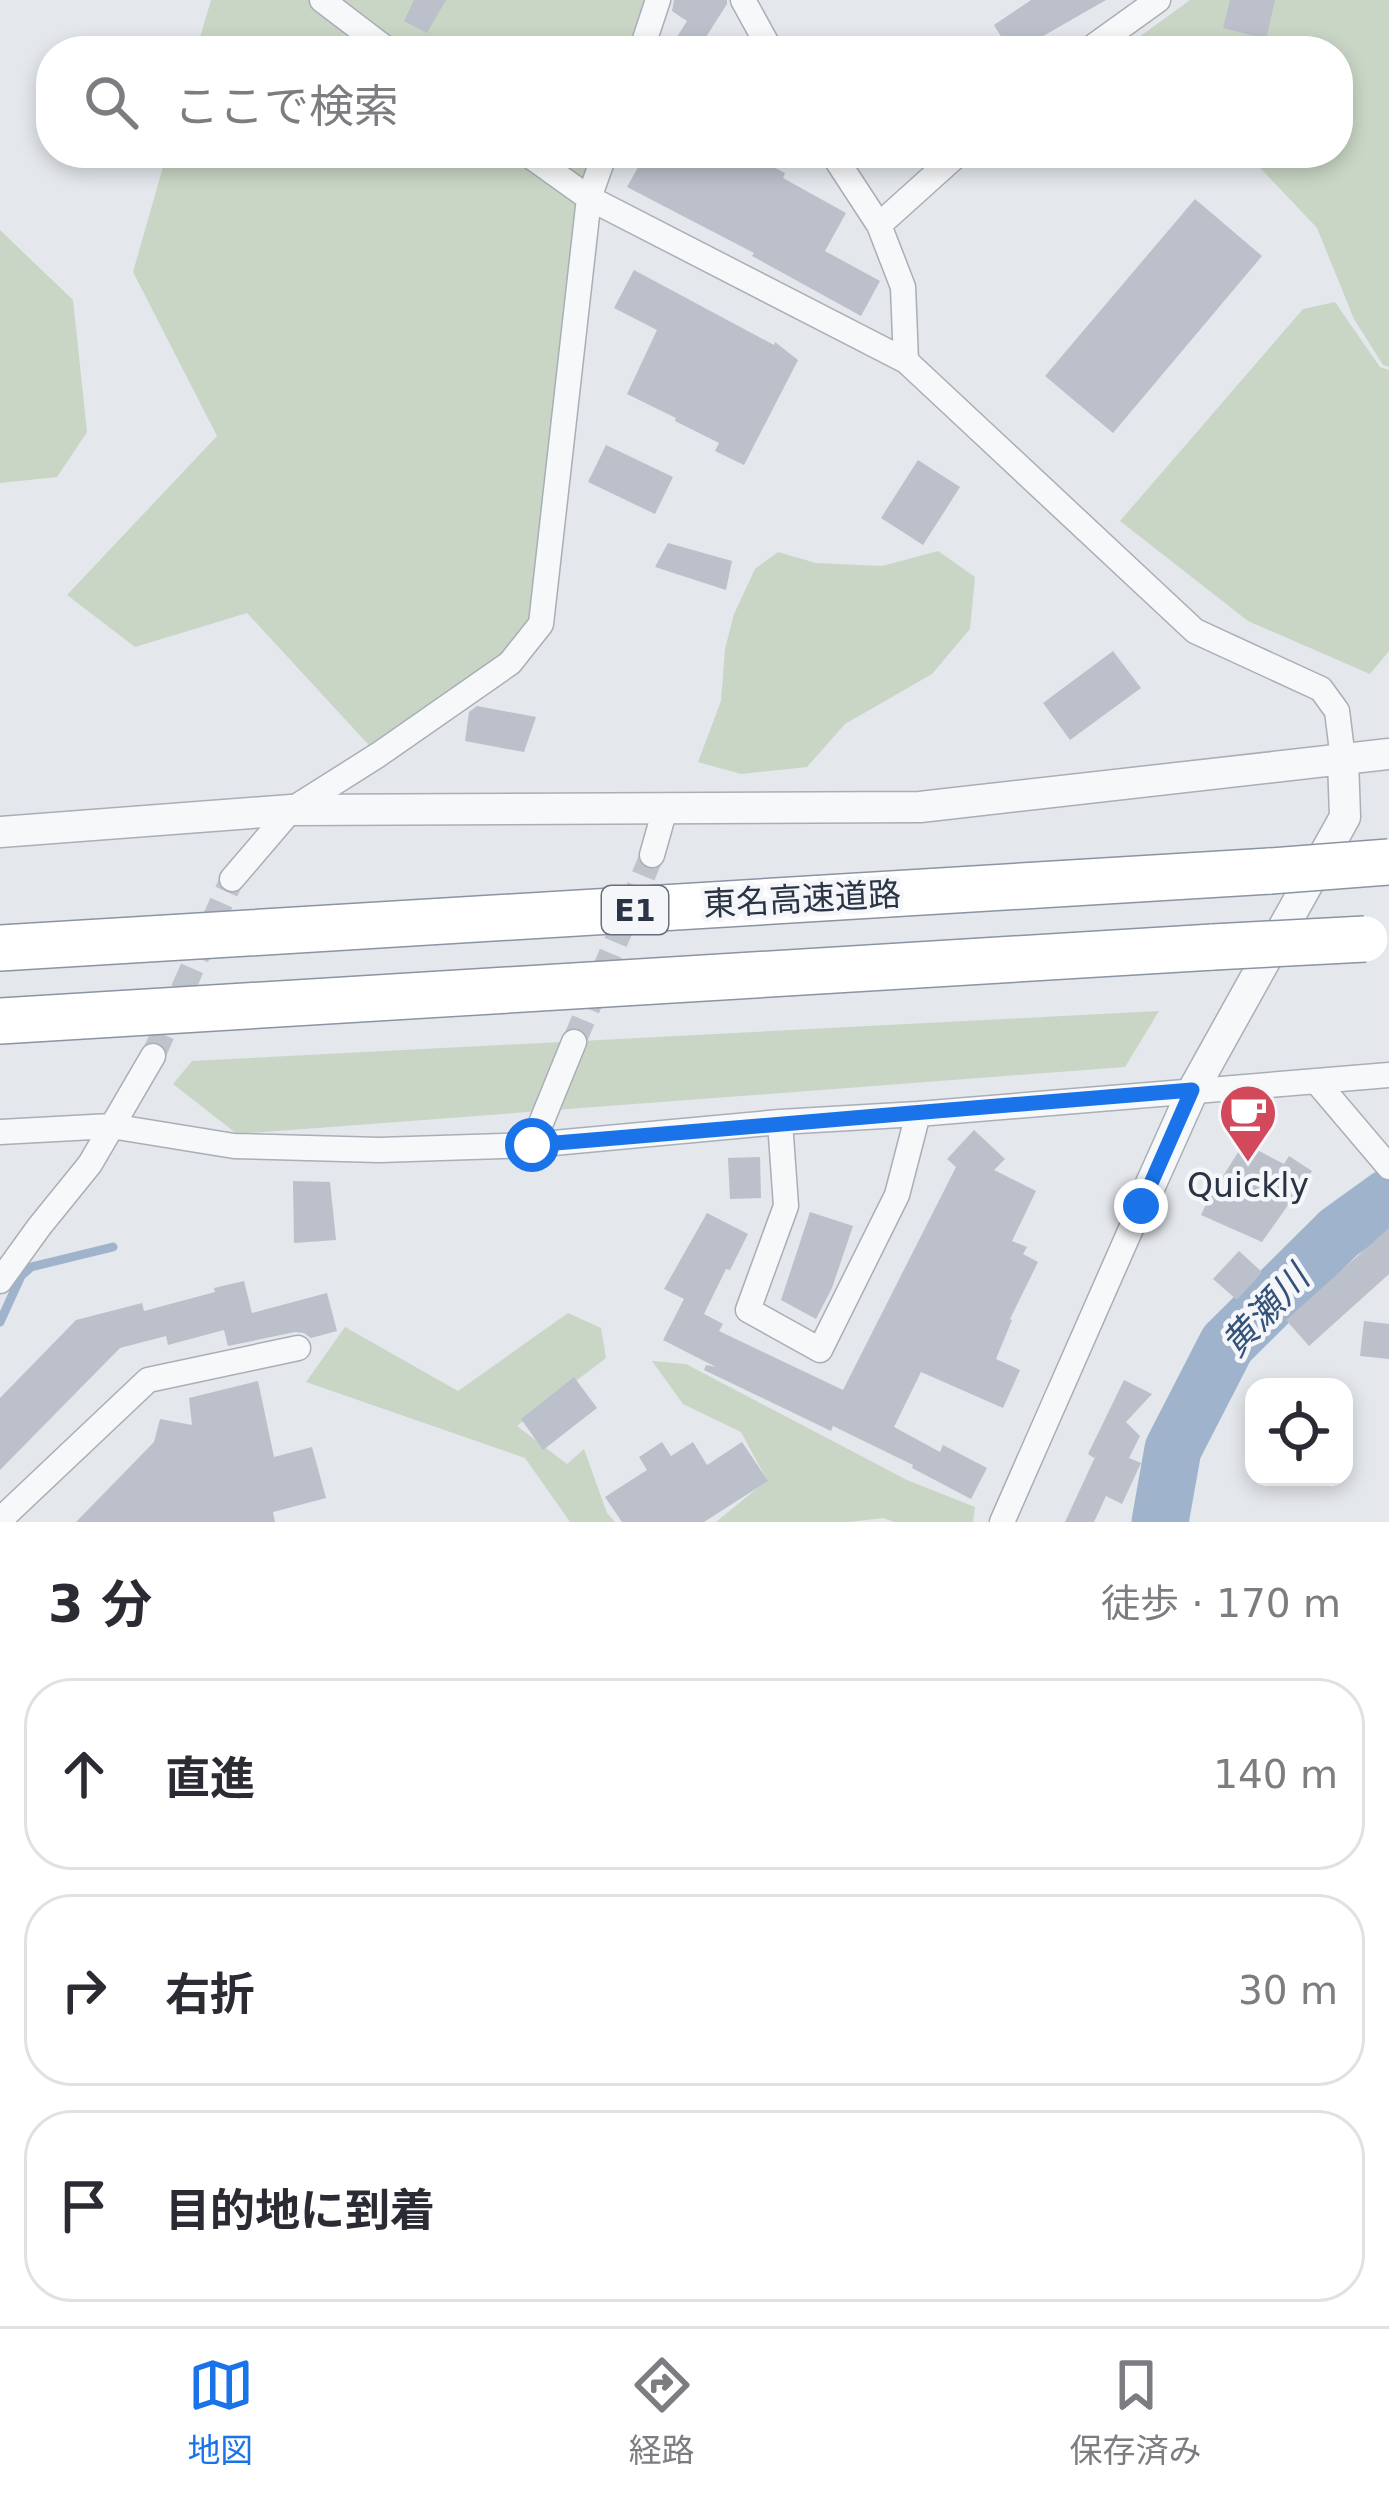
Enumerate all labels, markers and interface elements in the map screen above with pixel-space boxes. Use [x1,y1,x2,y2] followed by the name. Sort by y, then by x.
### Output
[36,36,1353,168] search box
[78,69,144,135] icon: search
[174,80,399,133] text: ここで検索
[702,874,902,924] street label: 東名高速道路
[602,886,668,934] road number: E1
[1217,1082,1279,1164] cafe icon: Quickly
[505,1118,559,1172] route start
[1187,1166,1309,1205] place label: Quickly
[1114,1179,1168,1233] route end
[1213,1255,1320,1364] water label: 黄瀬川
[1245,1378,1353,1486] map controls
[1245,1378,1353,1486] button: locate
[48,1575,152,1634] text: 3 分
[1101,1581,1341,1626] text: 徒歩 · 170 m
[51,1741,117,1807] icon: ahead
[165,1752,255,1805] text: 直進
[1213,1752,1338,1797] text: 140 m
[51,1957,117,2023] icon: right
[165,1968,255,2021] text: 右折
[1238,1968,1338,2013] text: 30 m
[51,2173,117,2239] icon: arrive
[165,2184,435,2237] text: 目的地に到着
[188,2352,254,2472] tab: 地図
[629,2352,695,2472] tab: 経路
[1070,2352,1202,2472] tab: 保存済み

